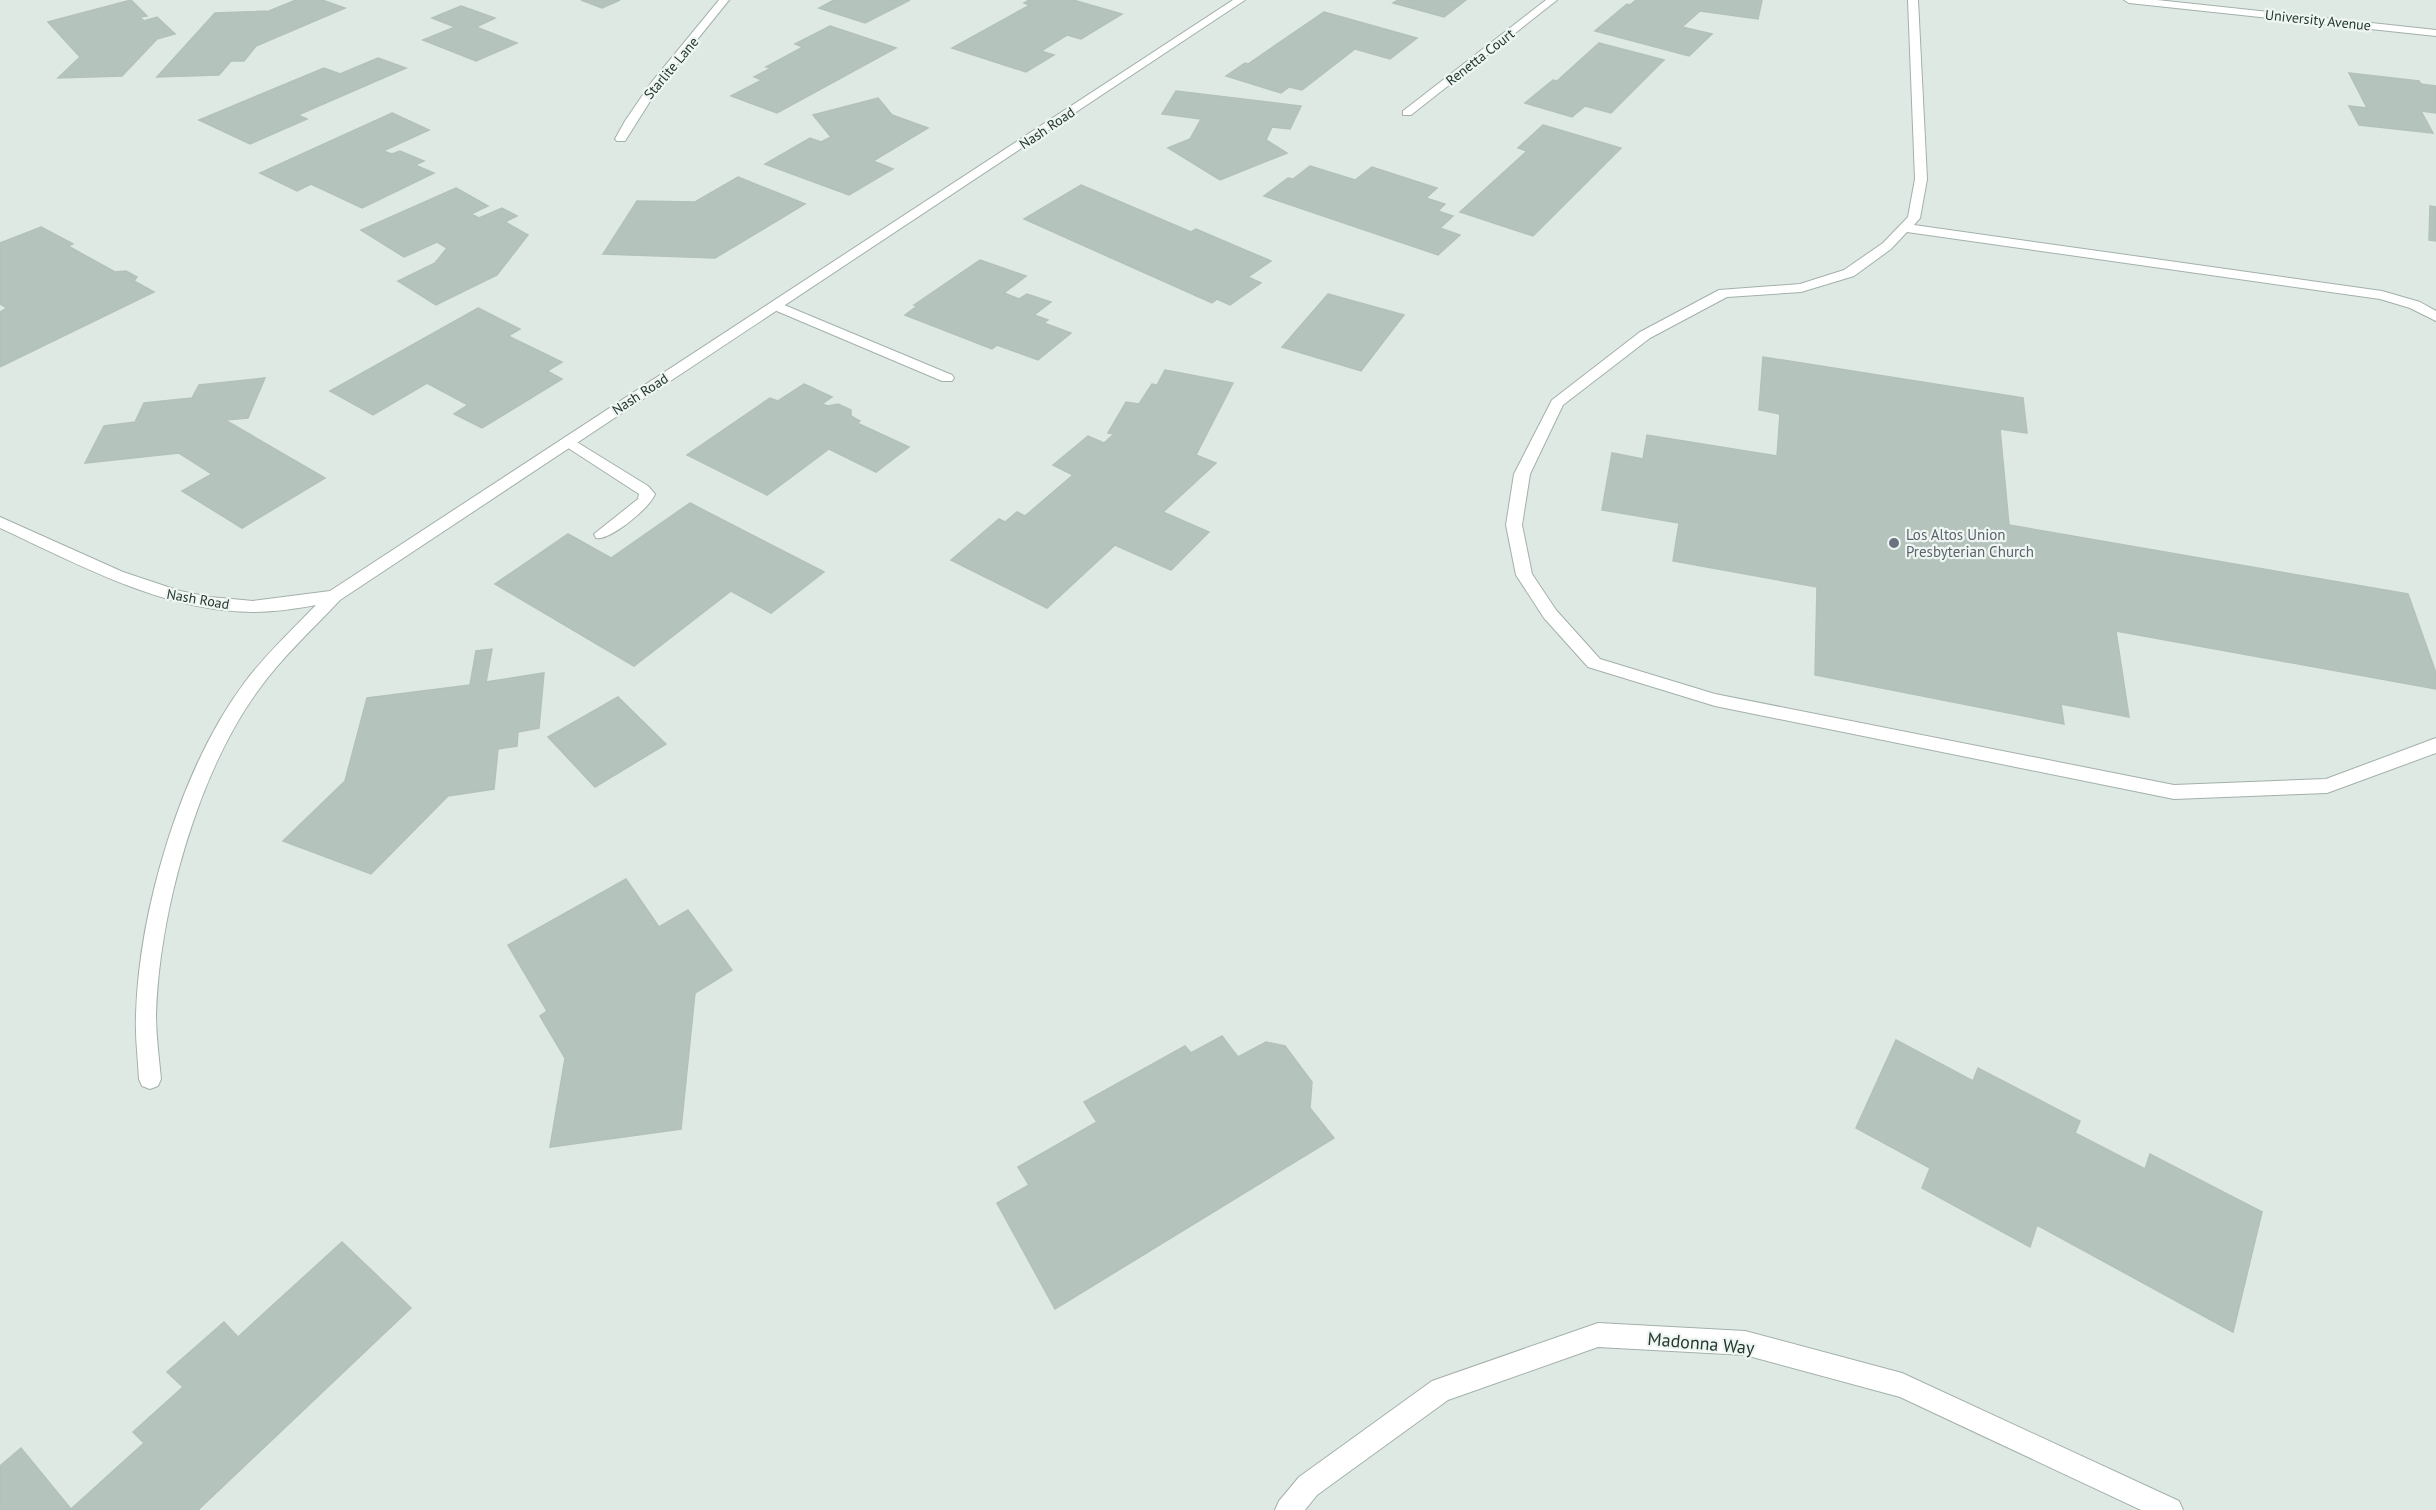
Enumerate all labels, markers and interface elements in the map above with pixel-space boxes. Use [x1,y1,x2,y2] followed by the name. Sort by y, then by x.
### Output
[2264,5,2372,35] street label: University Avenue
[1442,24,1518,89] street label: Renetta Court
[640,33,702,103] street label: Starlite Lane
[1016,103,1078,153] street label: Nash Road
[609,369,671,419] street label: Nash Road
[1906,525,2034,561] place label: Los Altos Union Presbyterian Church
[1887,536,1901,550] marker: Los Altos Union Presbyterian Church
[165,585,231,613] street label: Nash Road
[1647,1327,1756,1359] street label: Madonna Way

